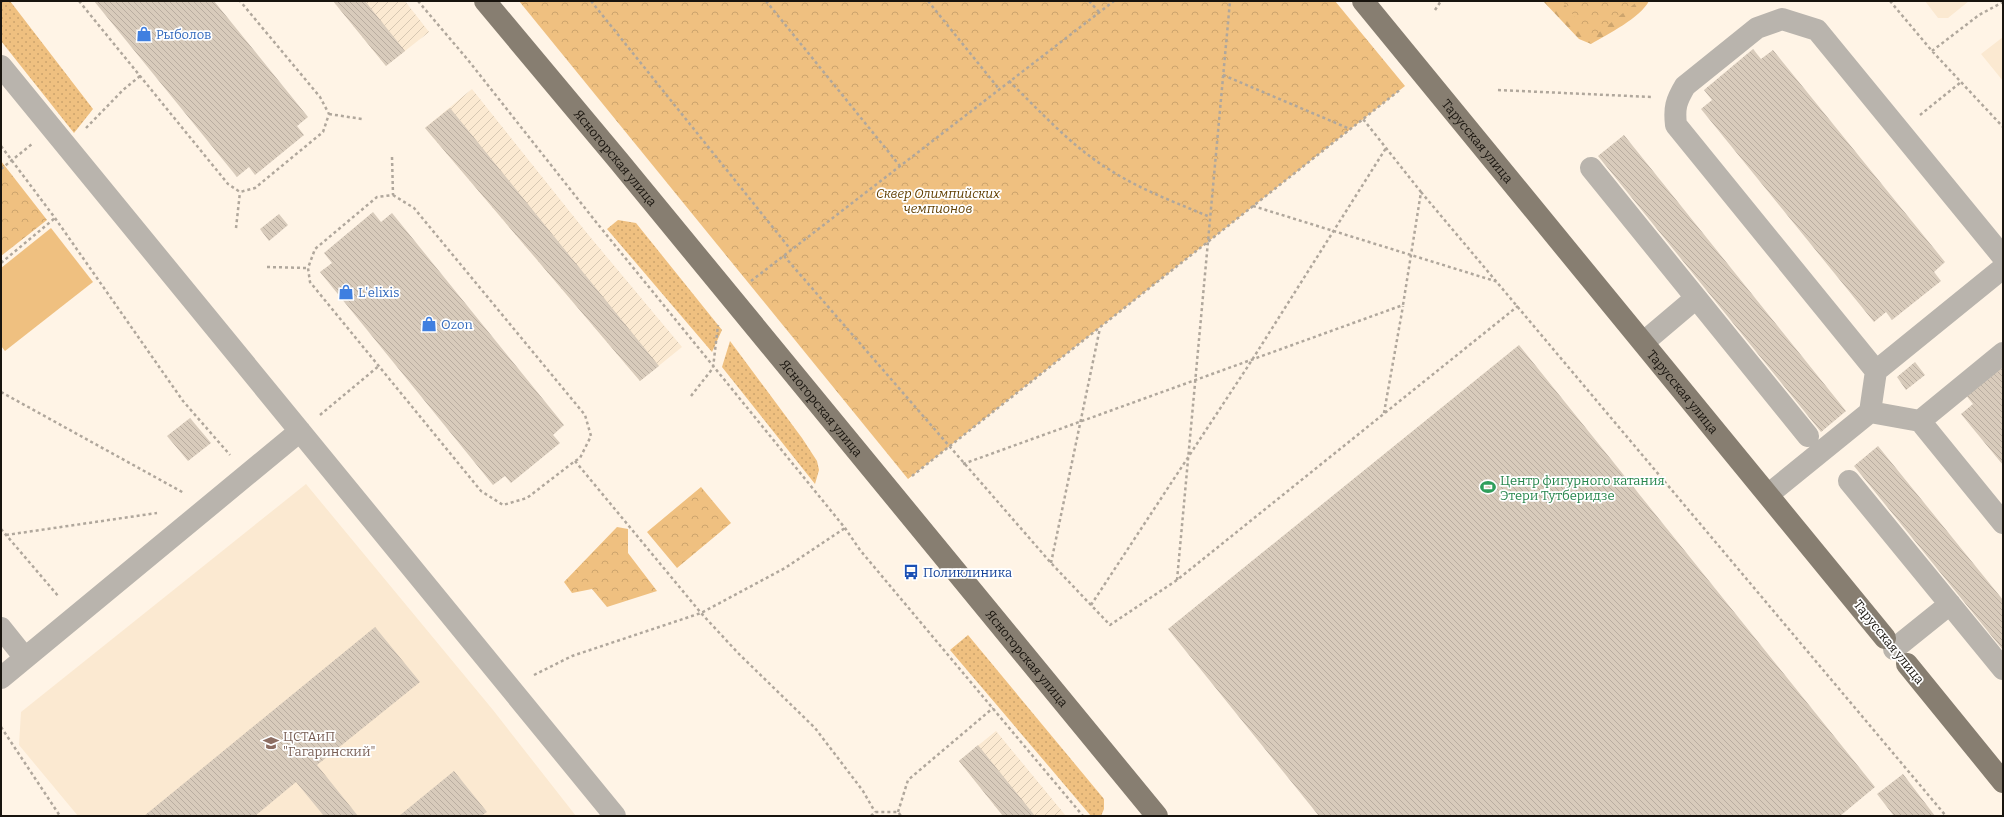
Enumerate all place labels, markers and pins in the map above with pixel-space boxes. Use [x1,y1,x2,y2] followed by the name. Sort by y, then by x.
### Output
[135,25,153,43] shop icon: Рыболов
[156,27,211,42] place label: Рыболов
[337,283,355,301] shop icon: L'elixis
[358,285,399,300] place label: L'elixis
[420,315,438,333] shop icon: Ozon
[441,317,473,332] place label: Ozon
[1500,473,1665,503] place label: Центр фигурного катания Этери Тутберидзе
[1479,478,1497,496] sports icon: Центр фигурного катания Этери Тутберидзе
[902,563,920,581] bus stop icon: Поликлиника
[923,565,1012,580] place label: Поликлиника
[283,729,376,759] place label: ЦСТАиП "Гагаринский"
[262,734,280,752] school or university icon: ЦСТАиП "Гагаринский"

